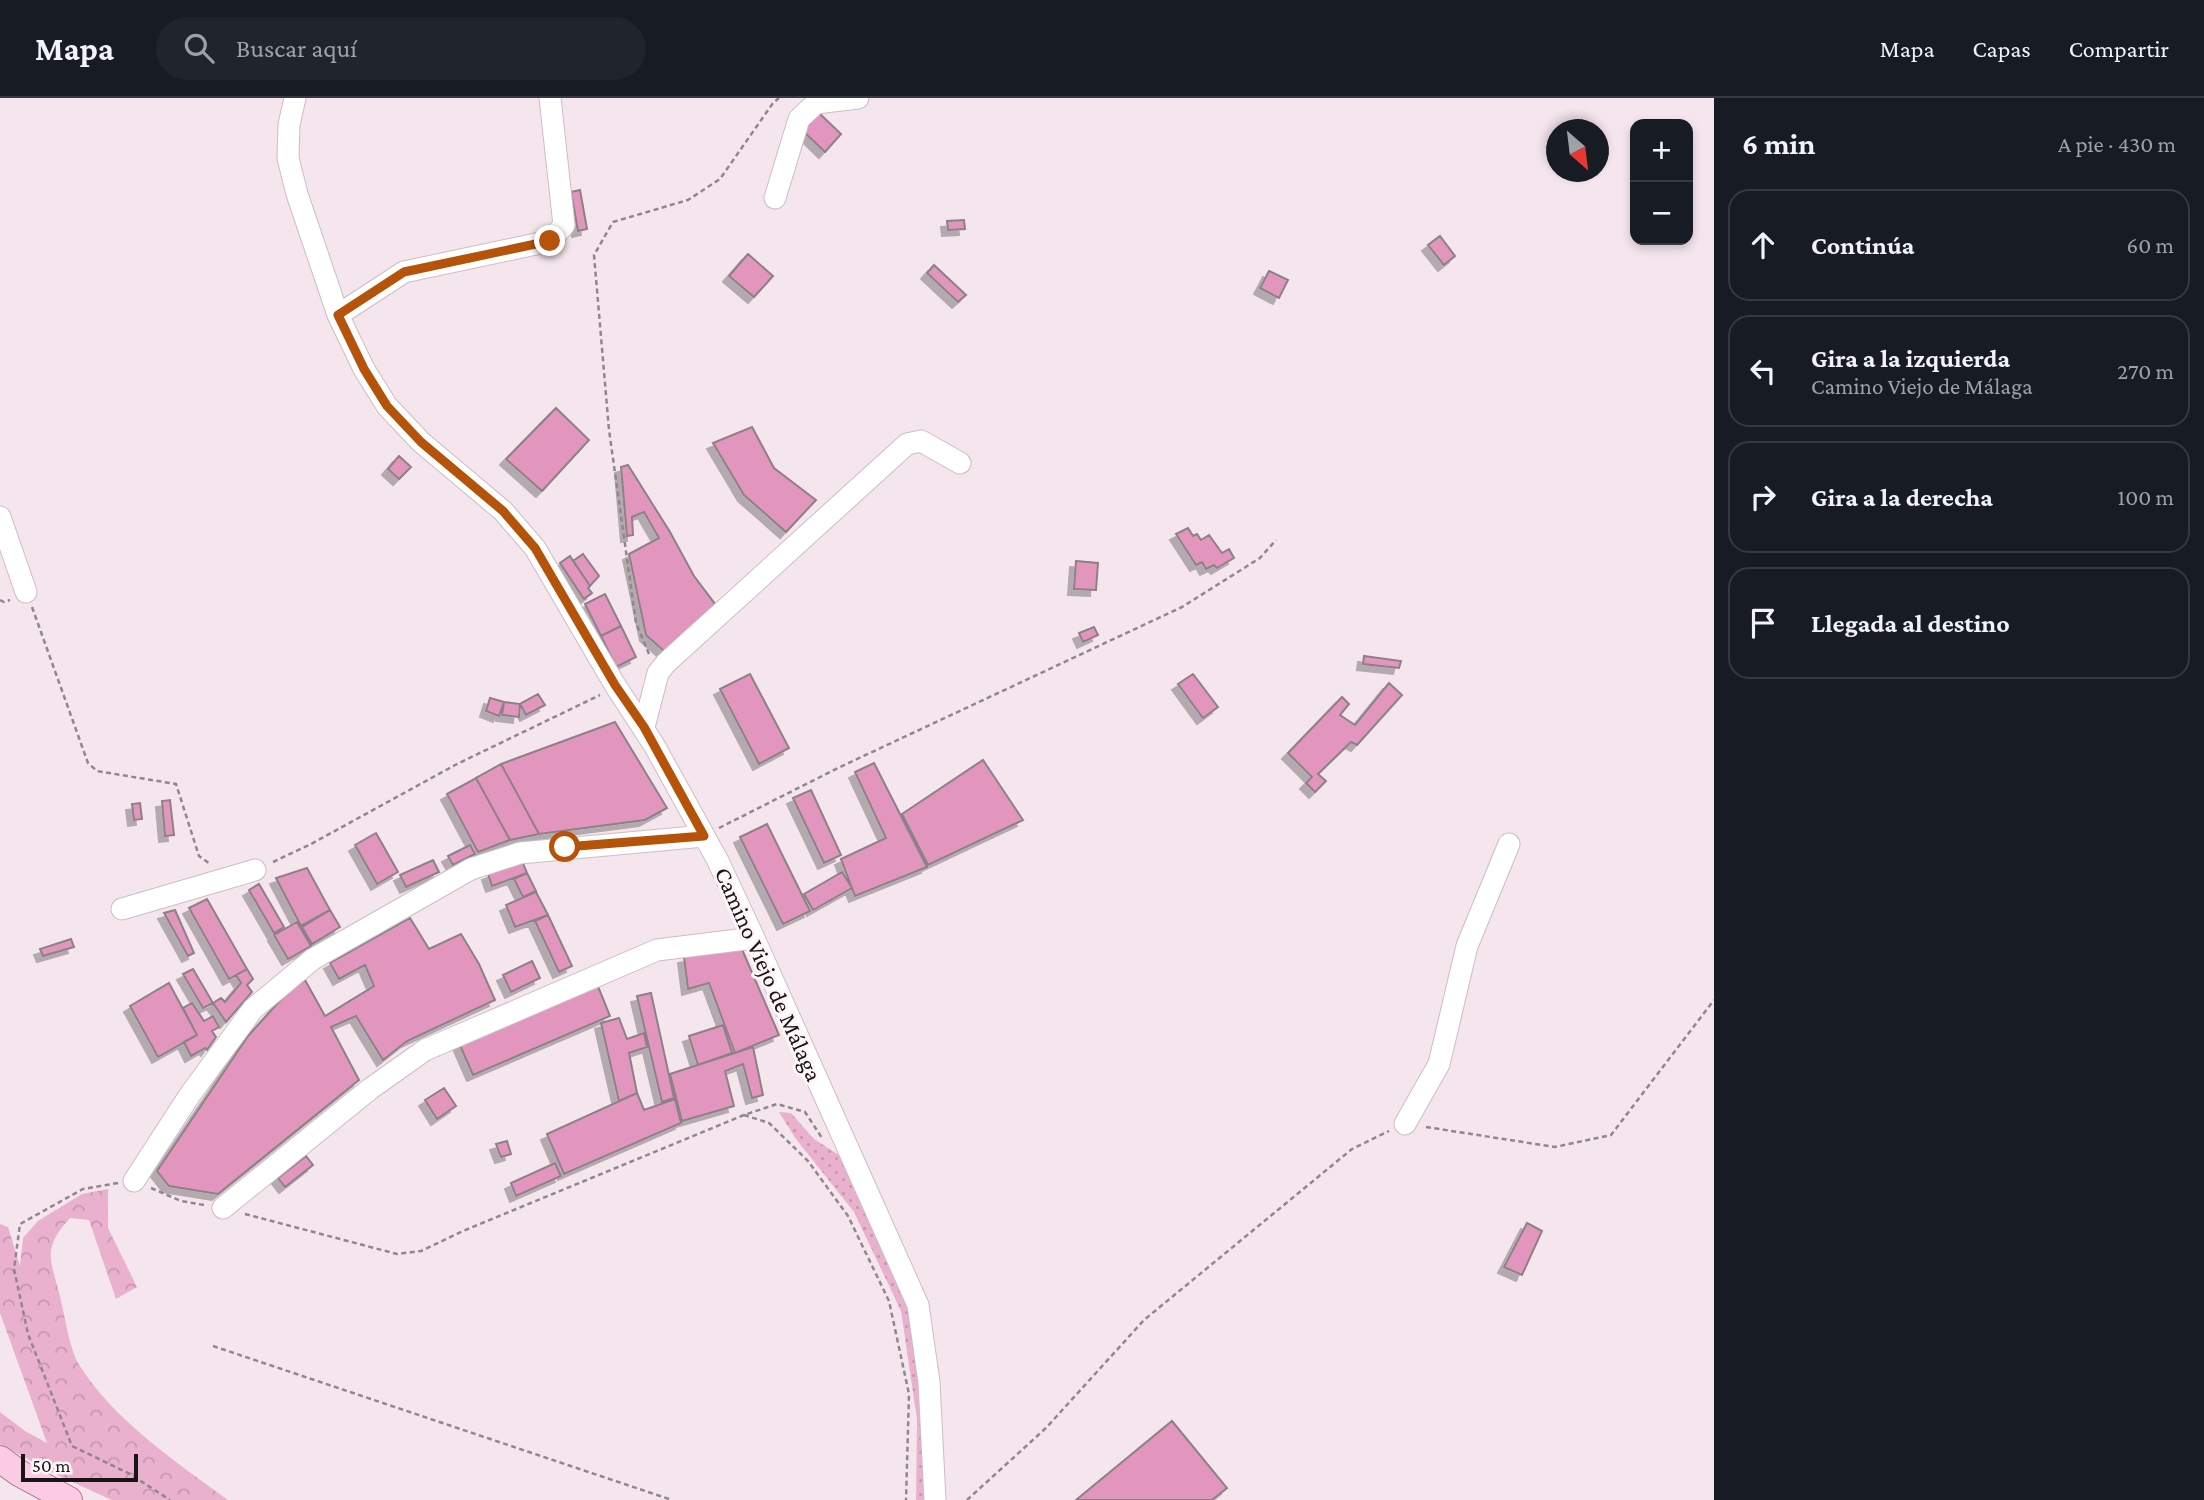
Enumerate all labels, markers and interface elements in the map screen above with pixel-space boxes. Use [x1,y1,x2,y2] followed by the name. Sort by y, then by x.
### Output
[156,17,646,80] search box
[180,29,218,67] icon: search
[35,30,114,67] text: Mapa
[236,34,357,63] text: Buscar aquí
[1880,35,1935,62] text: Mapa
[1973,35,2031,62] text: Capas
[2069,35,2169,62] text: Compartir
[1546,119,1609,182] north arrow
[1630,119,1693,245] map controls
[1630,119,1693,182] button: +
[1742,127,1815,160] text: 6 min
[2058,131,2176,157] text: A pie · 430 m
[1630,182,1693,245] button: −
[534,225,565,256] route end
[1744,226,1782,264] icon: ahead
[1811,231,1914,260] text: Continúa
[2127,232,2174,258] text: 60 m
[1811,344,2010,373] text: Gira a la izquierda
[1744,352,1782,390] icon: left
[2117,358,2174,384] text: 270 m
[1811,373,2033,399] text: Camino Viejo de Málaga
[1744,478,1782,516] icon: right
[1811,483,1993,512] text: Gira a la derecha
[2118,484,2174,510] text: 100 m
[1744,604,1782,642] icon: arrive
[1811,609,2010,638] text: Llegada al destino
[549,831,580,862] route start
[710,863,828,1085] street label: Camino Viejo de Málaga
[21,1451,138,1483] scale bar
[32,1455,71,1476] text: 50 m

